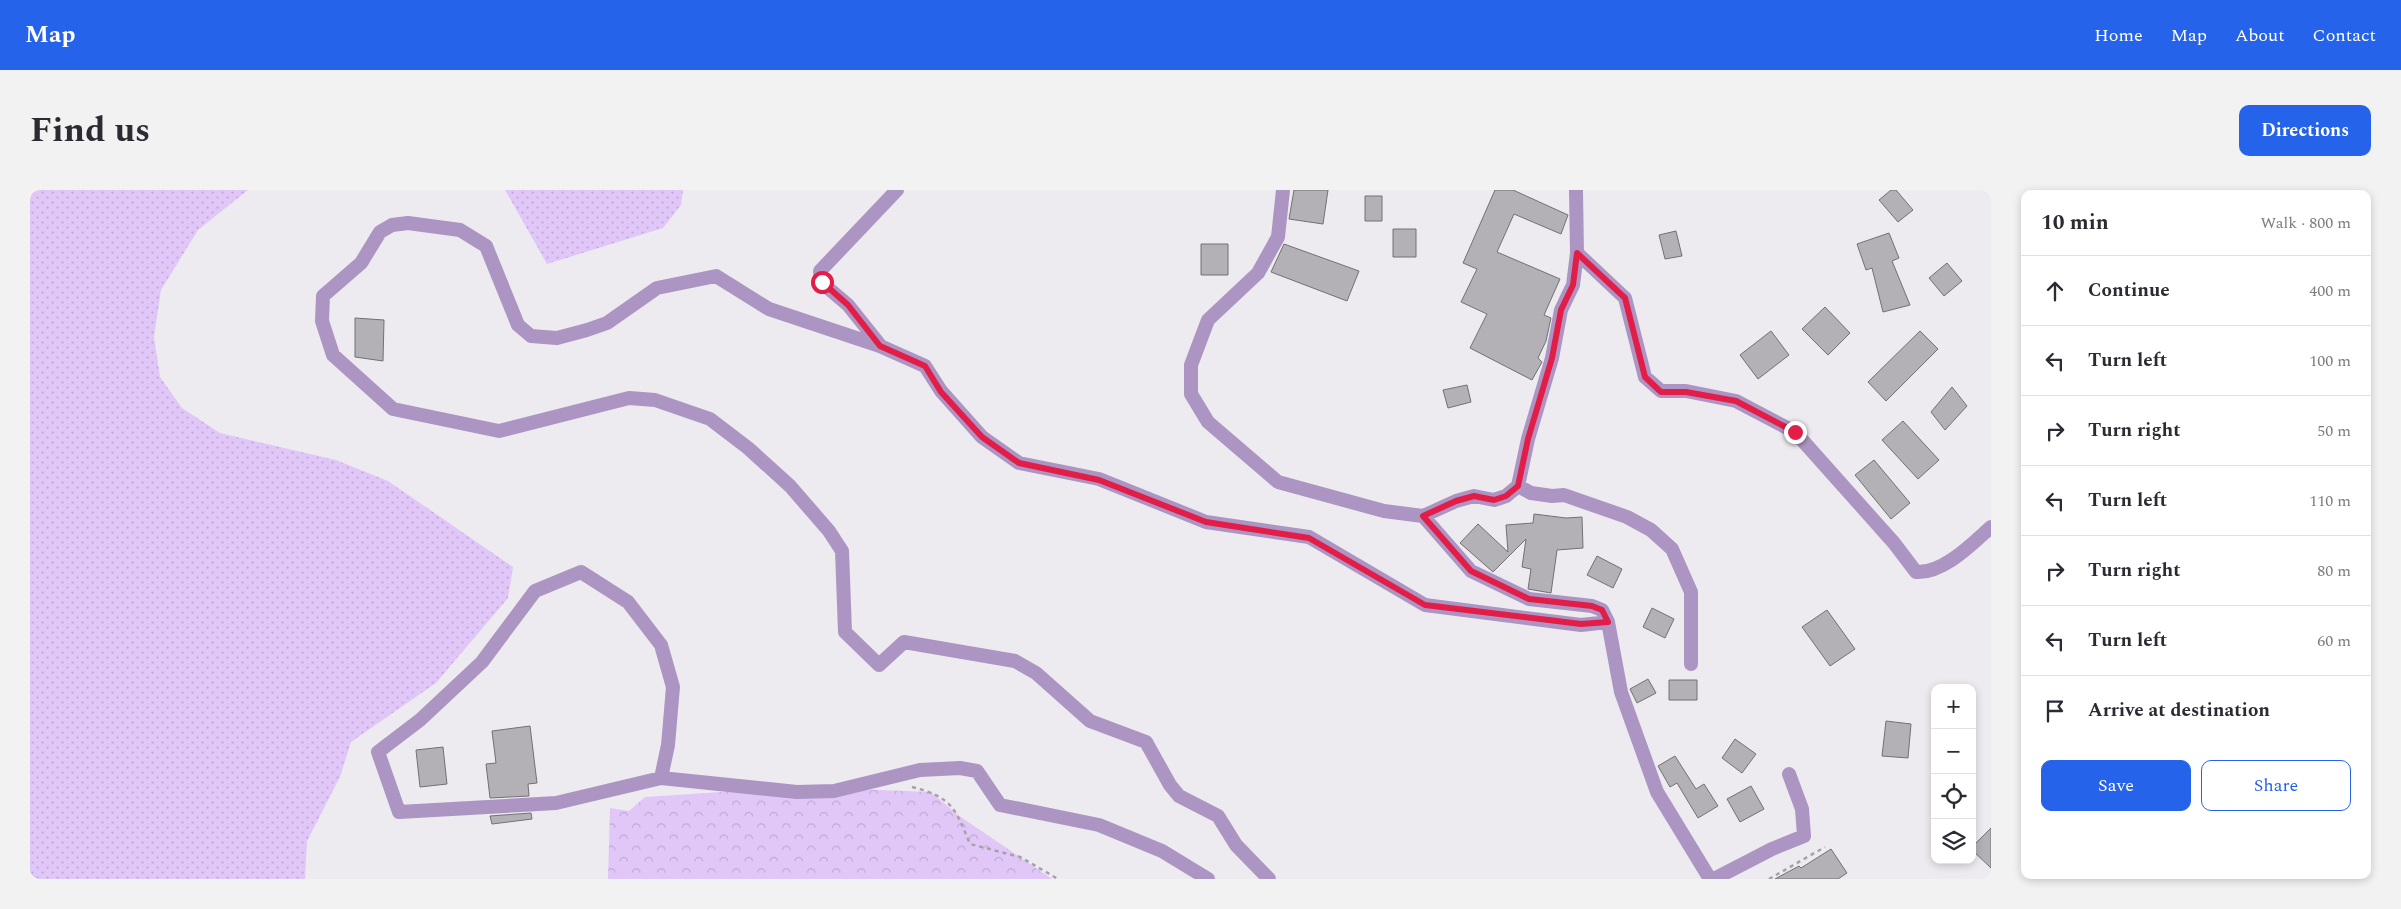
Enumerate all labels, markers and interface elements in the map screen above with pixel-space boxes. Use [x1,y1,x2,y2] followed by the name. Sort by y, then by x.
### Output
[25,17,75,53] text: Map
[2094,22,2143,49] text: Home
[2171,22,2207,49] text: Map
[2235,22,2285,49] text: About
[2313,22,2376,49] text: Contact
[30,104,150,157] text: Find us
[2239,105,2371,156] button: Directions
[2041,207,2109,239] text: 10 min
[2260,211,2351,235] text: Walk · 800 m
[811,271,834,294] route start
[2088,276,2170,305] text: Continue
[2041,277,2069,305] icon: ahead
[2309,279,2351,303] text: 400 m
[2088,346,2167,375] text: Turn left
[2041,347,2069,375] icon: left
[2309,349,2351,373] text: 100 m
[2088,416,2181,445] text: Turn right
[2041,417,2069,445] icon: right
[2317,419,2351,443] text: 50 m
[1784,421,1807,444] route end
[2088,486,2167,515] text: Turn left
[2041,487,2069,515] icon: left
[2309,489,2351,513] text: 110 m
[2088,556,2181,585] text: Turn right
[2041,557,2069,585] icon: right
[2317,559,2351,583] text: 80 m
[2088,626,2167,655] text: Turn left
[2041,627,2069,655] icon: left
[2317,629,2351,653] text: 60 m
[1931,684,1976,864] map controls
[1931,684,1976,729] button: +
[2088,696,2270,725] text: Arrive at destination
[2041,697,2069,725] icon: arrive
[1931,729,1976,774] button: −
[2041,760,2191,811] button: Save
[2201,760,2351,811] button: Share
[1931,774,1976,819] button: locate
[1931,819,1976,864] button: layers

